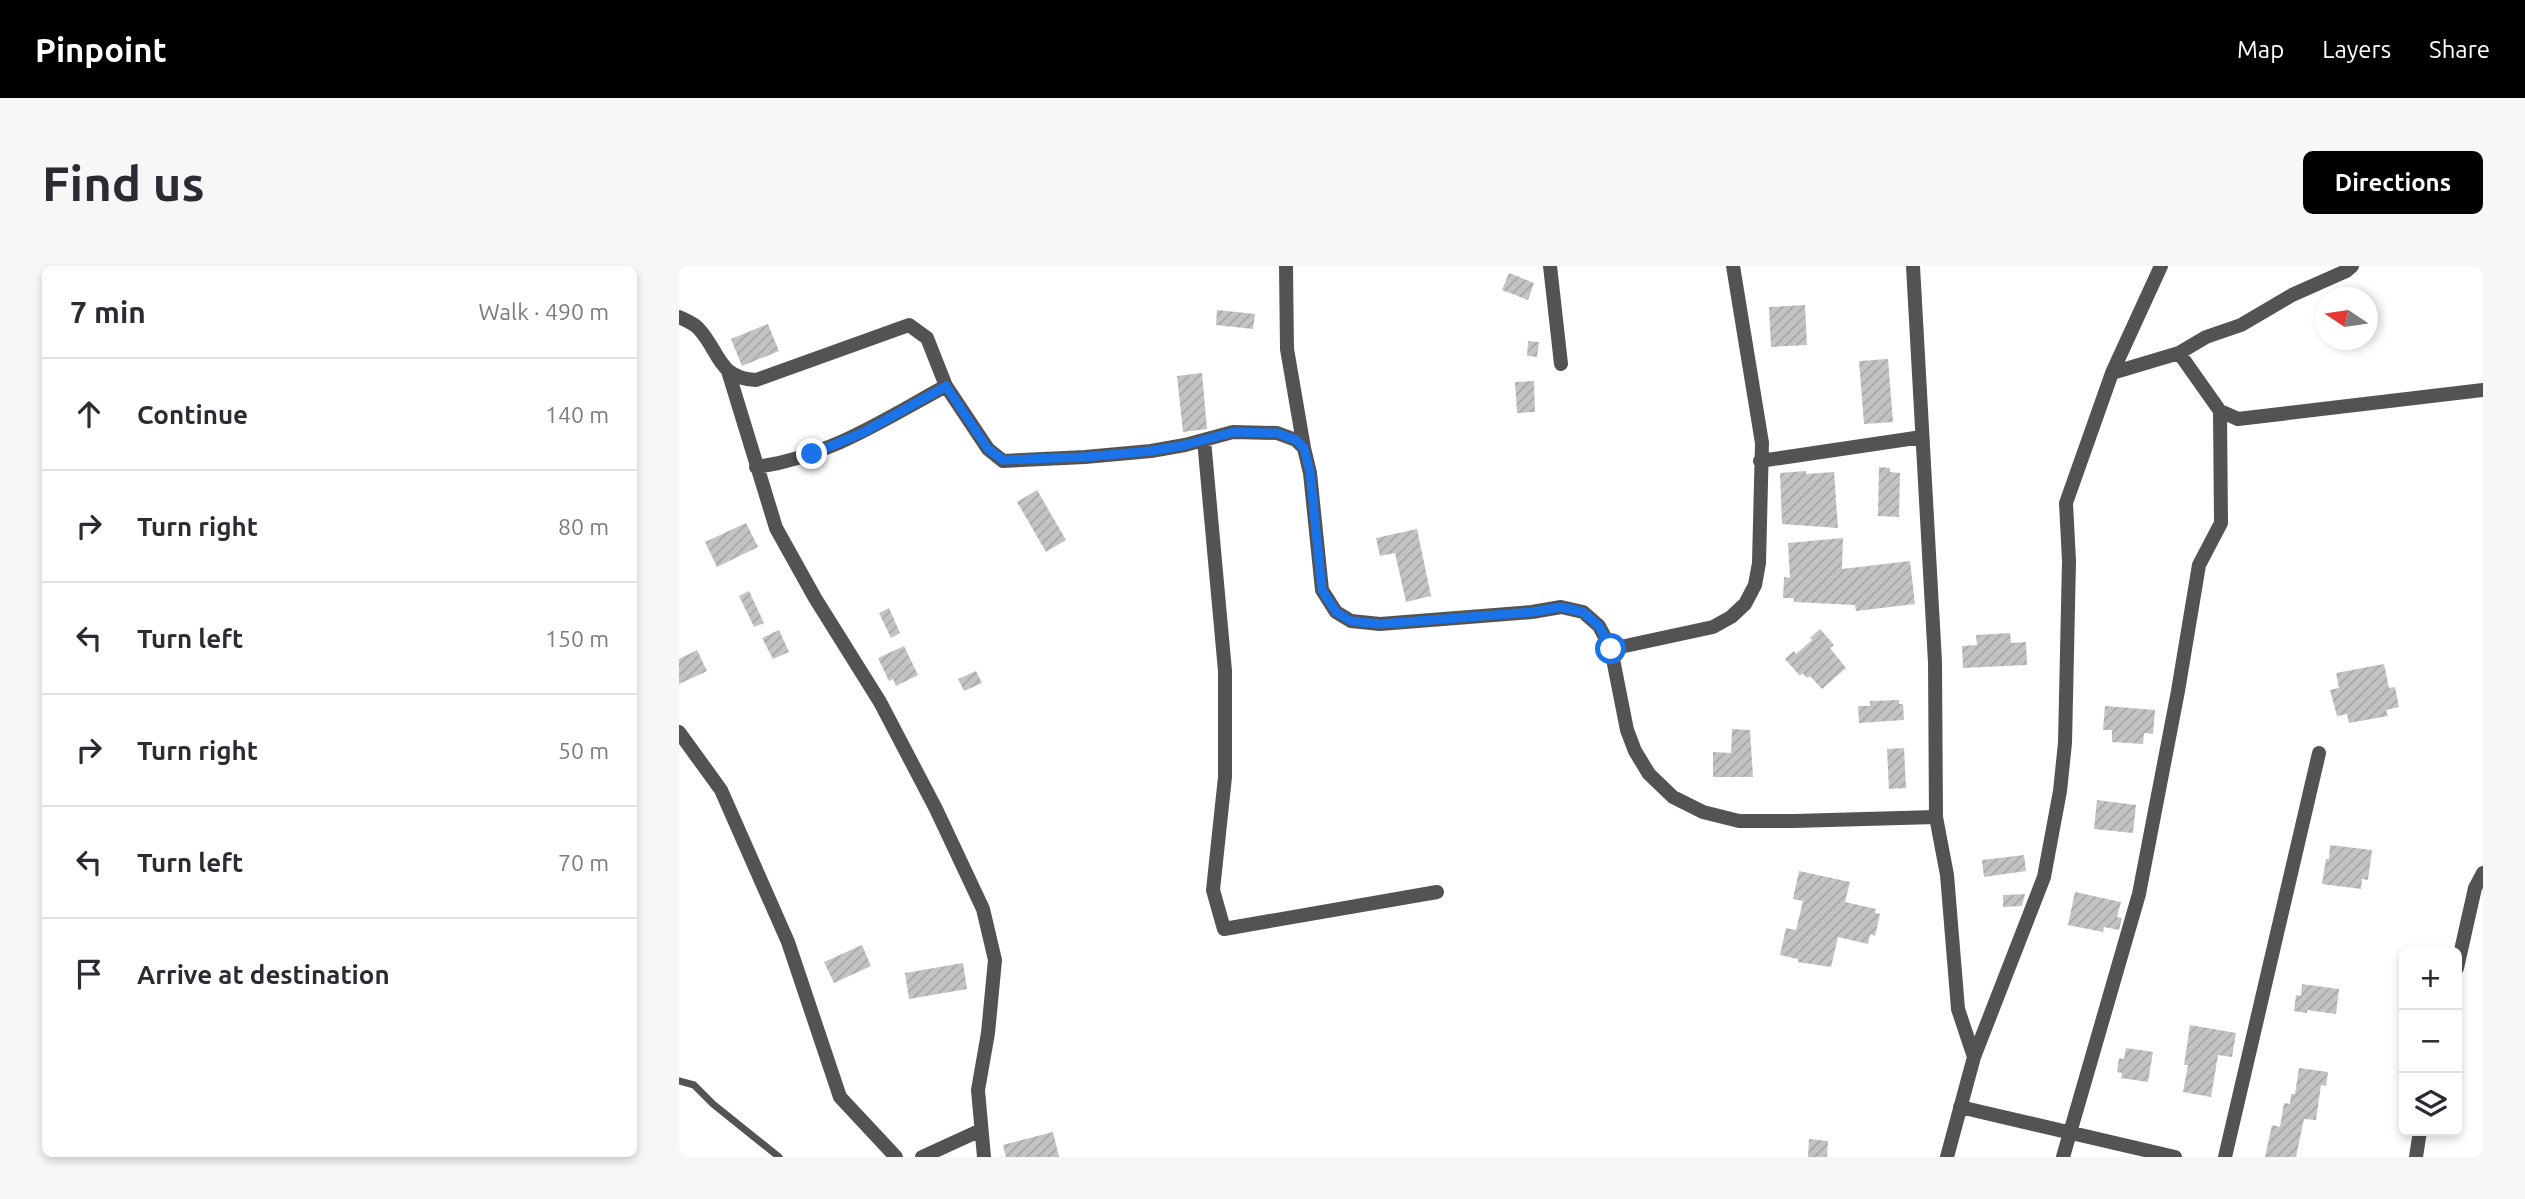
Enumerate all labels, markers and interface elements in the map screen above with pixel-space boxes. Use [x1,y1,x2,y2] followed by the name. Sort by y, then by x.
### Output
[35,31,167,68] text: Pinpoint
[2237,36,2284,63] text: Map
[2322,36,2391,63] text: Layers
[2429,36,2490,63] text: Share
[2303,151,2483,214] button: Directions
[42,155,205,210] text: Find us
[2315,287,2378,350] north arrow
[70,295,146,329] text: 7 min
[478,299,609,324] text: Walk · 490 m
[70,395,108,433] icon: ahead
[137,400,248,429] text: Continue
[545,402,609,427] text: 140 m
[796,438,827,469] route end
[70,507,108,545] icon: right
[137,512,258,541] text: Turn right
[558,514,609,539] text: 80 m
[70,619,108,657] icon: left
[137,624,243,653] text: Turn left
[545,626,609,651] text: 150 m
[1595,633,1626,664] route start
[70,731,108,769] icon: right
[137,736,258,765] text: Turn right
[558,738,609,763] text: 50 m
[70,843,108,881] icon: left
[137,848,243,877] text: Turn left
[558,850,609,875] text: 70 m
[2399,947,2462,1136] map controls
[2399,947,2462,1010] button: +
[70,955,108,993] icon: arrive
[137,960,390,989] text: Arrive at destination
[2399,1010,2462,1073] button: −
[2399,1073,2462,1136] button: layers

